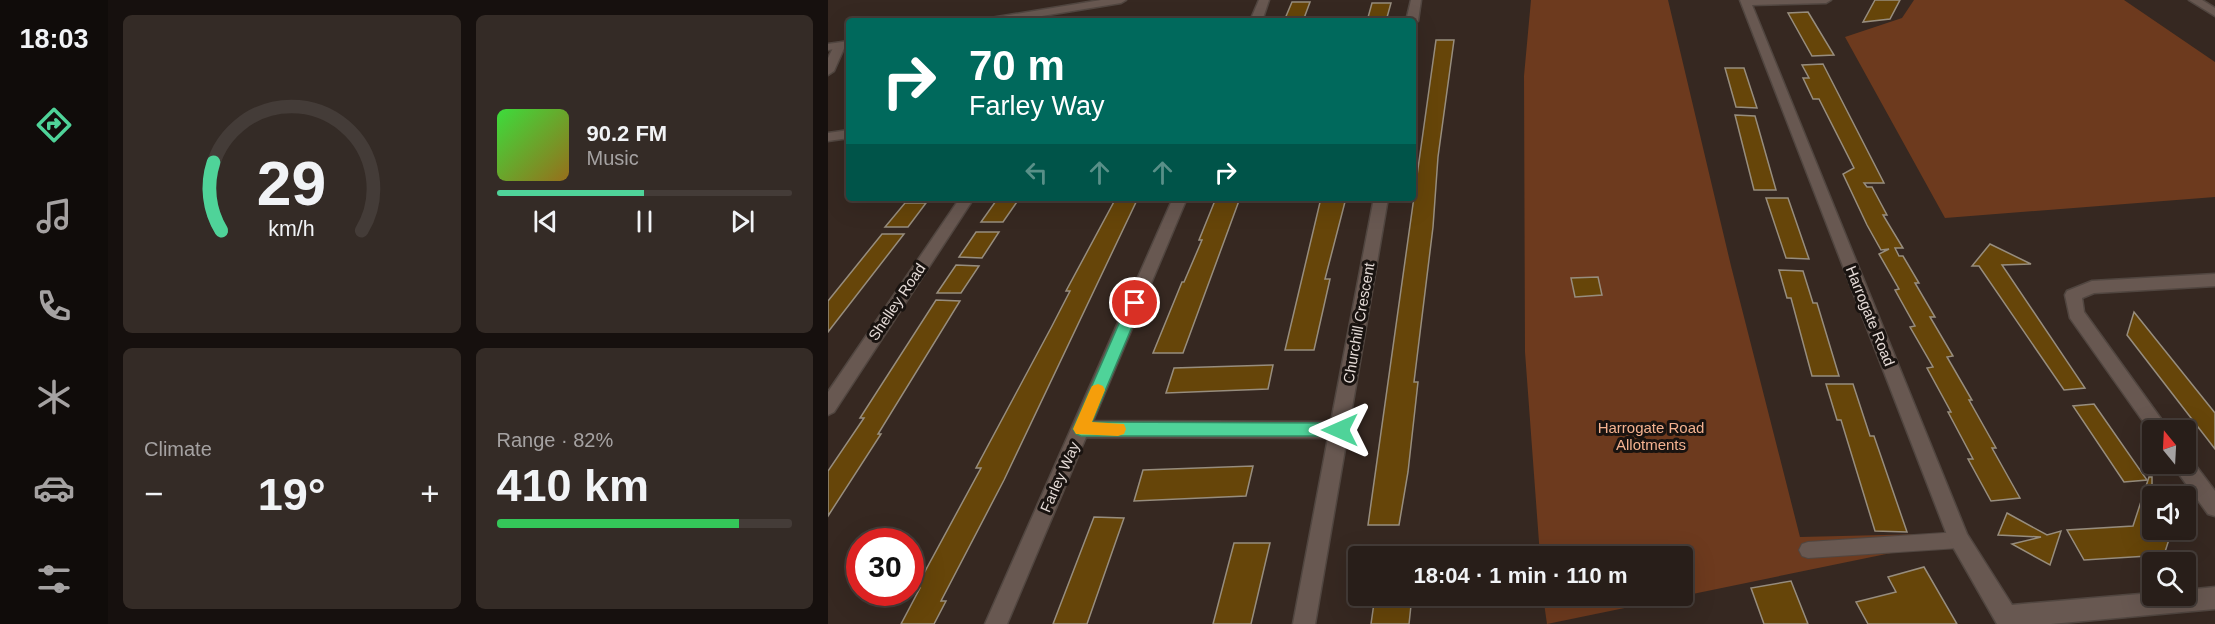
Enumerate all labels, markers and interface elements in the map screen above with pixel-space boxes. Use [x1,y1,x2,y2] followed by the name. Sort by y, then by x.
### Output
[19,24,89,54] text: 18:03
[870,42,948,120] icon: right
[969,42,1065,89] text: 70 m
[969,91,1105,121] text: Farley Way
[33,104,75,146] icon: directions
[587,121,667,146] text: 90.2 FM
[587,147,639,169] text: Music
[257,149,326,218] text: 29
[1020,156,1053,189] icon: left
[1083,156,1116,189] icon: ahead
[1146,156,1179,189] icon: ahead
[1209,156,1242,189] icon: right
[33,195,75,237] icon: music
[529,205,562,238] icon: previous
[628,205,661,238] icon: pause
[726,205,759,238] icon: next
[269,217,315,241] text: km/h
[865,260,929,343] street label: Shelley Road
[1339,260,1378,385] street label: Churchill Crescent
[1843,263,1898,368] street label: Harrogate Road
[1109,277,1160,328] pin
[33,285,75,327] icon: phone
[1118,286,1151,319] icon: arrive
[33,376,75,418] icon: climate
[1308,398,1372,462] position arrow
[1598,419,1704,453] park label: Harrogate Road Allotments
[2142,420,2196,474] north arrow
[2142,420,2196,606] map controls
[497,429,613,451] text: Range · 82%
[144,438,212,460] text: Climate
[1036,438,1083,515] street label: Farley Way
[497,460,649,511] text: 410 km
[33,467,75,509] icon: car
[258,469,326,520] text: 19°
[144,475,163,512] text: −
[420,475,440,512] text: +
[2142,486,2196,540] button: sound
[846,528,924,606] speed limit sign: 30
[2142,552,2196,606] button: search
[33,558,75,600] icon: filters
[1414,563,1628,588] text: 18:04 · 1 min · 110 m

